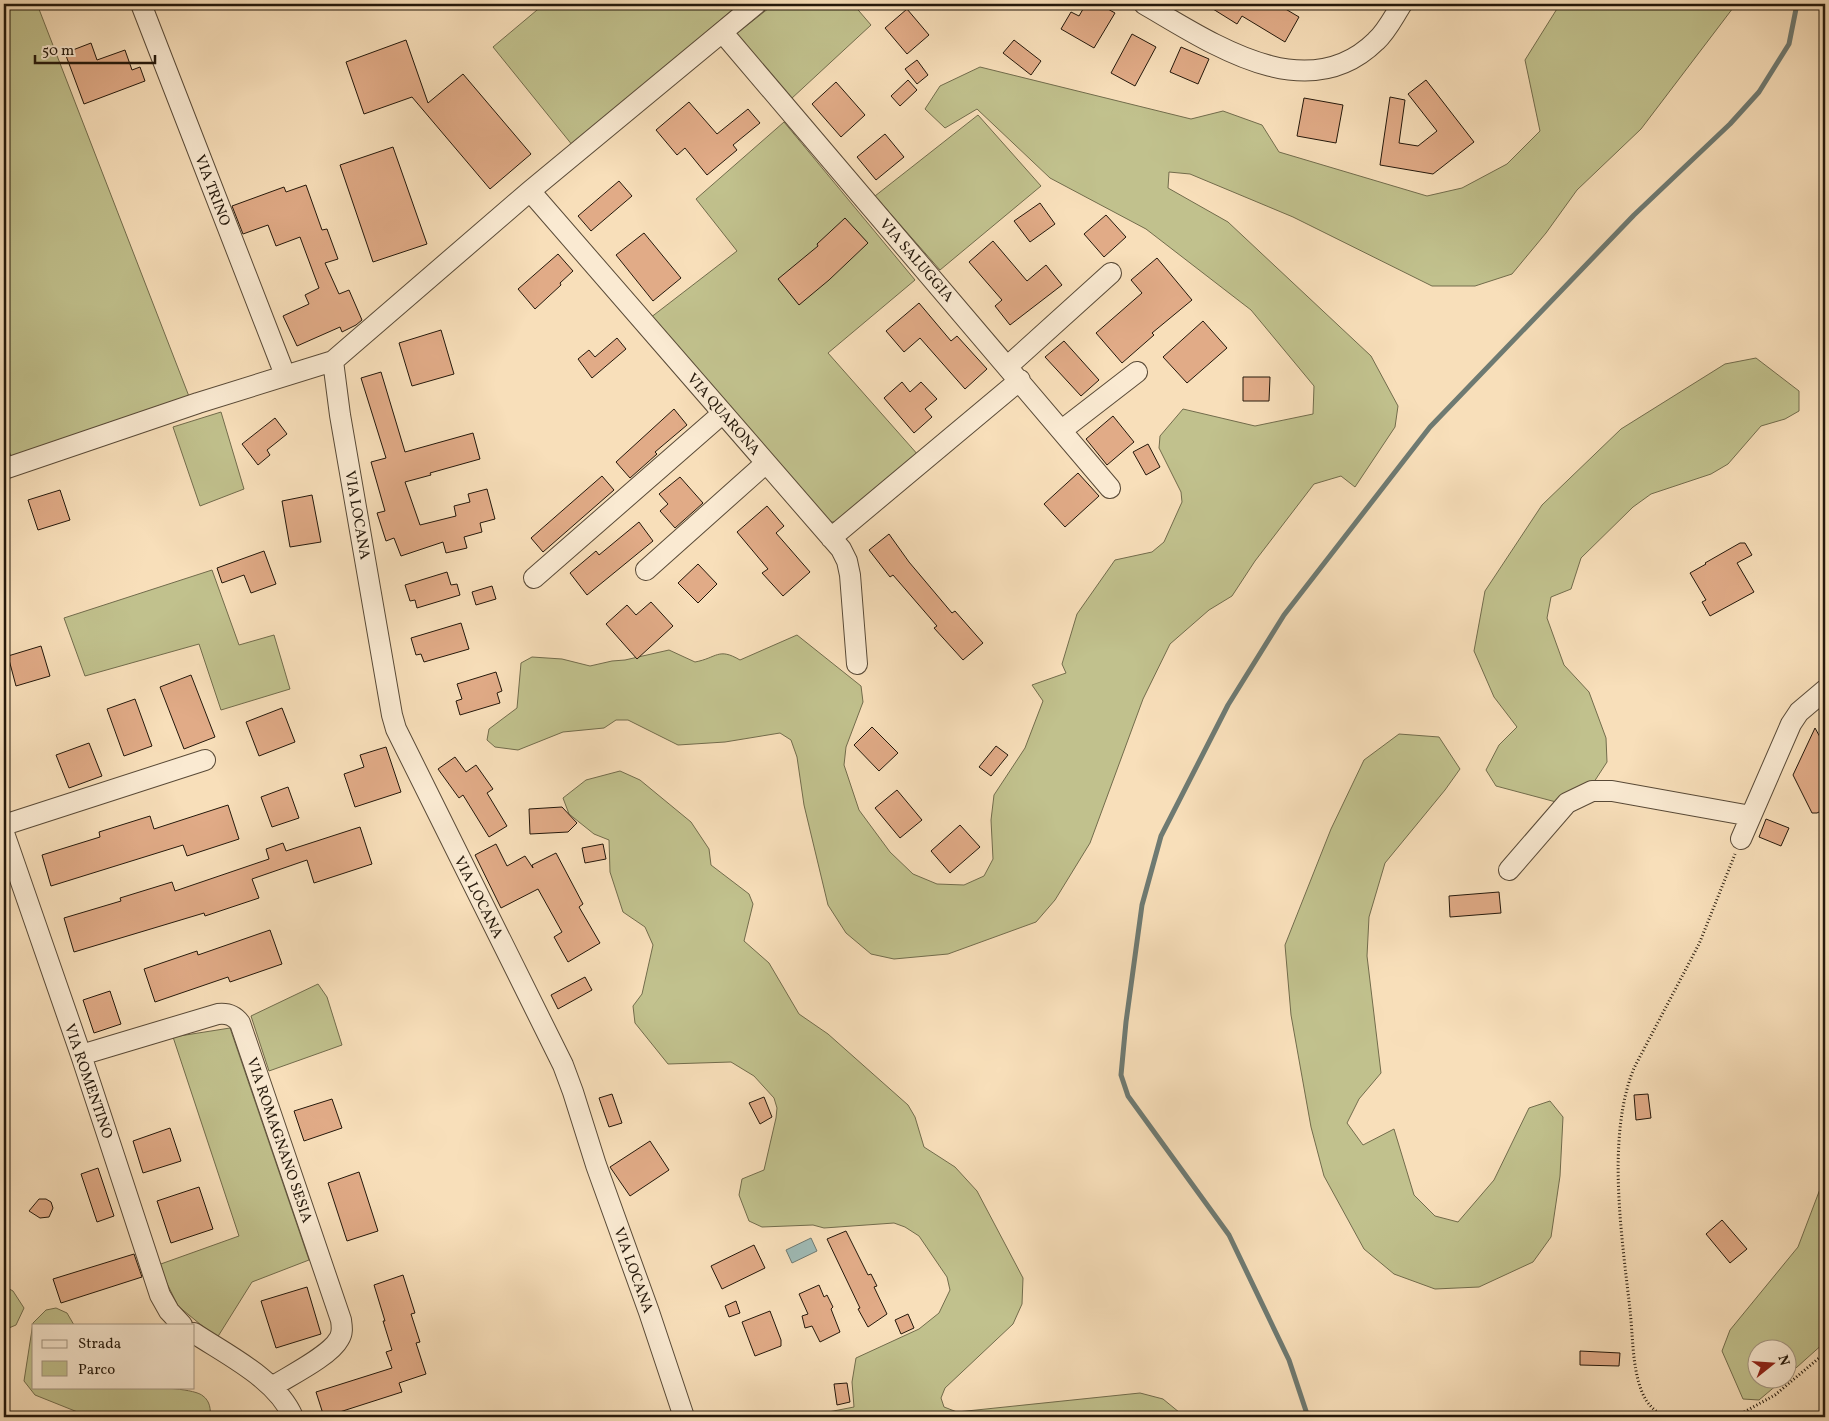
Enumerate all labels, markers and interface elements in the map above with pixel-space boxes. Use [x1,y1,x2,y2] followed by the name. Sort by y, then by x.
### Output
[35,32,155,64] scale bar
[42,41,74,62] text: 50 m
[188,152,235,229] street label: VIA TRINO
[874,215,958,308] street label: VIA SALUGGIA
[681,369,765,461] street label: VIA QUARONA
[338,469,375,562] street label: VIA LOCANA
[448,853,508,943] street label: VIA LOCANA
[58,1021,117,1142] street label: VIA ROMENTINO
[240,1055,317,1226] street label: VIA ROMAGNANO SESIA
[607,1225,658,1317] street label: VIA LOCANA
[32,1324,195,1388] legend
[78,1334,121,1355] text: Strada
[1746,1338,1796,1388] north arrow
[1772,1353,1794,1368] text: N
[78,1360,115,1381] text: Parco

